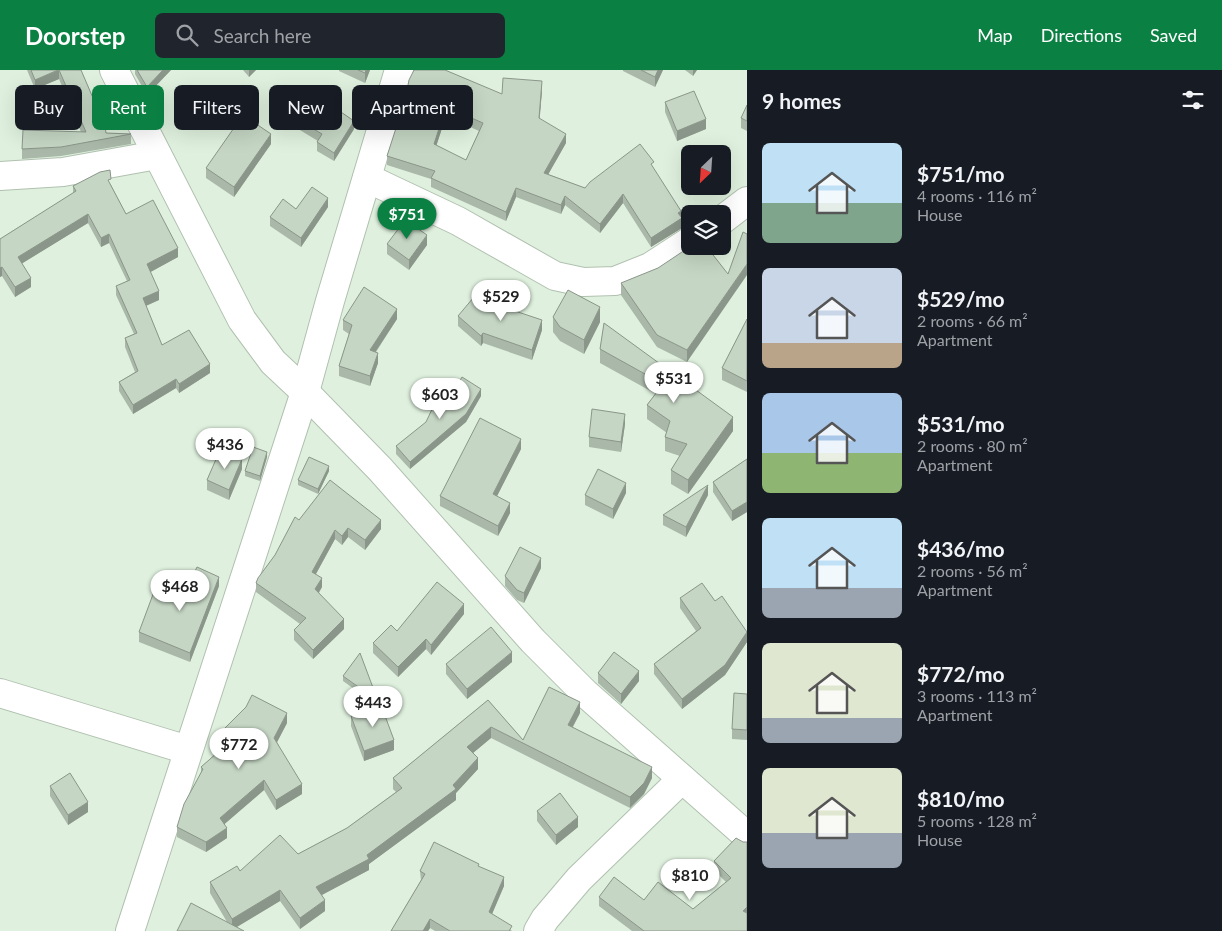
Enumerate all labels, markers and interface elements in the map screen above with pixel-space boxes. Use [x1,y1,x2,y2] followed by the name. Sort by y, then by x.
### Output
[155,13,505,58] search box
[25,21,125,50] text: Doorstep
[173,21,201,49] icon: search
[213,24,311,47] text: Search here
[977,24,1013,46] text: Map
[1041,24,1122,46] text: Directions
[1150,24,1197,46] text: Saved
[15,85,82,130] chip: Buy
[92,85,164,130] chip: Rent
[174,85,259,130] chip: Filters
[269,85,342,130] chip: New
[352,85,473,130] chip: Apartment
[1179,86,1207,114] icon: filters
[762,88,841,113] text: 9 homes
[681,145,731,195] north arrow
[681,145,731,255] map controls
[917,161,1005,186] text: $751/mo
[802,163,862,223] icon: home
[917,186,1037,205] text: 4 rooms · 116 m²
[377,198,437,240] pin: $751
[388,204,426,223] text: $751
[681,205,731,255] button: layers
[917,205,962,224] text: House
[471,280,531,322] pin: $529
[482,286,520,305] text: $529
[917,286,1005,311] text: $529/mo
[802,288,862,348] icon: home
[917,311,1028,330] text: 2 rooms · 66 m²
[917,330,992,349] text: Apartment
[644,362,704,404] pin: $531
[655,368,693,387] text: $531
[410,378,470,420] pin: $603
[421,384,459,403] text: $603
[917,411,1005,436] text: $531/mo
[802,413,862,473] icon: home
[195,428,255,470] pin: $436
[206,434,244,453] text: $436
[917,436,1028,455] text: 2 rooms · 80 m²
[917,455,992,474] text: Apartment
[917,536,1005,561] text: $436/mo
[802,538,862,598] icon: home
[917,561,1028,580] text: 2 rooms · 56 m²
[150,570,210,612] pin: $468
[161,576,199,595] text: $468
[917,580,992,599] text: Apartment
[917,661,1005,686] text: $772/mo
[802,663,862,723] icon: home
[343,686,403,728] pin: $443
[917,686,1037,705] text: 3 rooms · 113 m²
[354,692,392,711] text: $443
[917,705,992,724] text: Apartment
[209,728,269,770] pin: $772
[220,734,258,753] text: $772
[917,786,1005,811] text: $810/mo
[802,788,862,848] icon: home
[917,811,1037,830] text: 5 rooms · 128 m²
[917,830,962,849] text: House
[660,858,720,901] pin: $810
[671,865,709,884] text: $810

